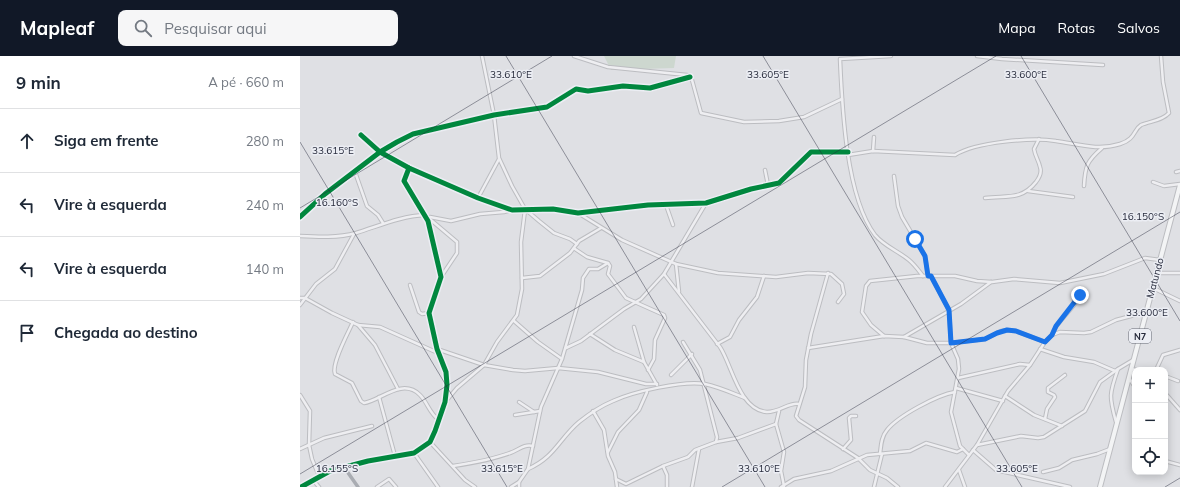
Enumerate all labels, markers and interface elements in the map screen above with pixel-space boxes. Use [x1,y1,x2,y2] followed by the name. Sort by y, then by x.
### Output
[118,10,398,46] search box
[20,16,94,40] text: Mapleaf
[132,17,154,39] icon: search
[164,19,267,38] text: Pesquisar aqui
[998,19,1036,37] text: Mapa
[1058,19,1095,37] text: Rotas
[1117,19,1160,37] text: Salvos
[490,68,532,81] text: 33.610°E
[747,68,789,81] text: 33.605°E
[1005,68,1047,81] text: 33.600°E
[16,72,61,93] text: 9 min
[208,74,284,90] text: A pé · 660 m
[16,130,38,152] icon: ahead
[54,131,159,150] text: Siga em frente
[246,133,284,149] text: 280 m
[312,144,354,157] text: 33.615°E
[16,194,38,216] icon: left
[54,195,167,214] text: Vire à esquerda
[316,196,358,209] text: 16.160°S
[246,197,284,213] text: 240 m
[1122,210,1164,223] text: 16.150°S
[906,230,924,248] route start
[1143,256,1167,300] street label: Matundo
[16,258,38,280] icon: left
[54,259,167,278] text: Vire à esquerda
[246,261,284,277] text: 140 m
[1071,286,1089,304] route end
[1126,306,1168,319] text: 33.600°E
[16,322,38,344] icon: arrive
[54,323,198,342] text: Chegada ao destino
[1129,329,1151,343] road number: N7
[1132,367,1168,475] map controls
[1132,367,1168,403] button: +
[1132,403,1168,439] button: −
[1132,439,1168,475] button: locate
[316,462,358,475] text: 16.155°S
[481,462,523,475] text: 33.615°E
[738,462,780,475] text: 33.610°E
[996,462,1038,475] text: 33.605°E

